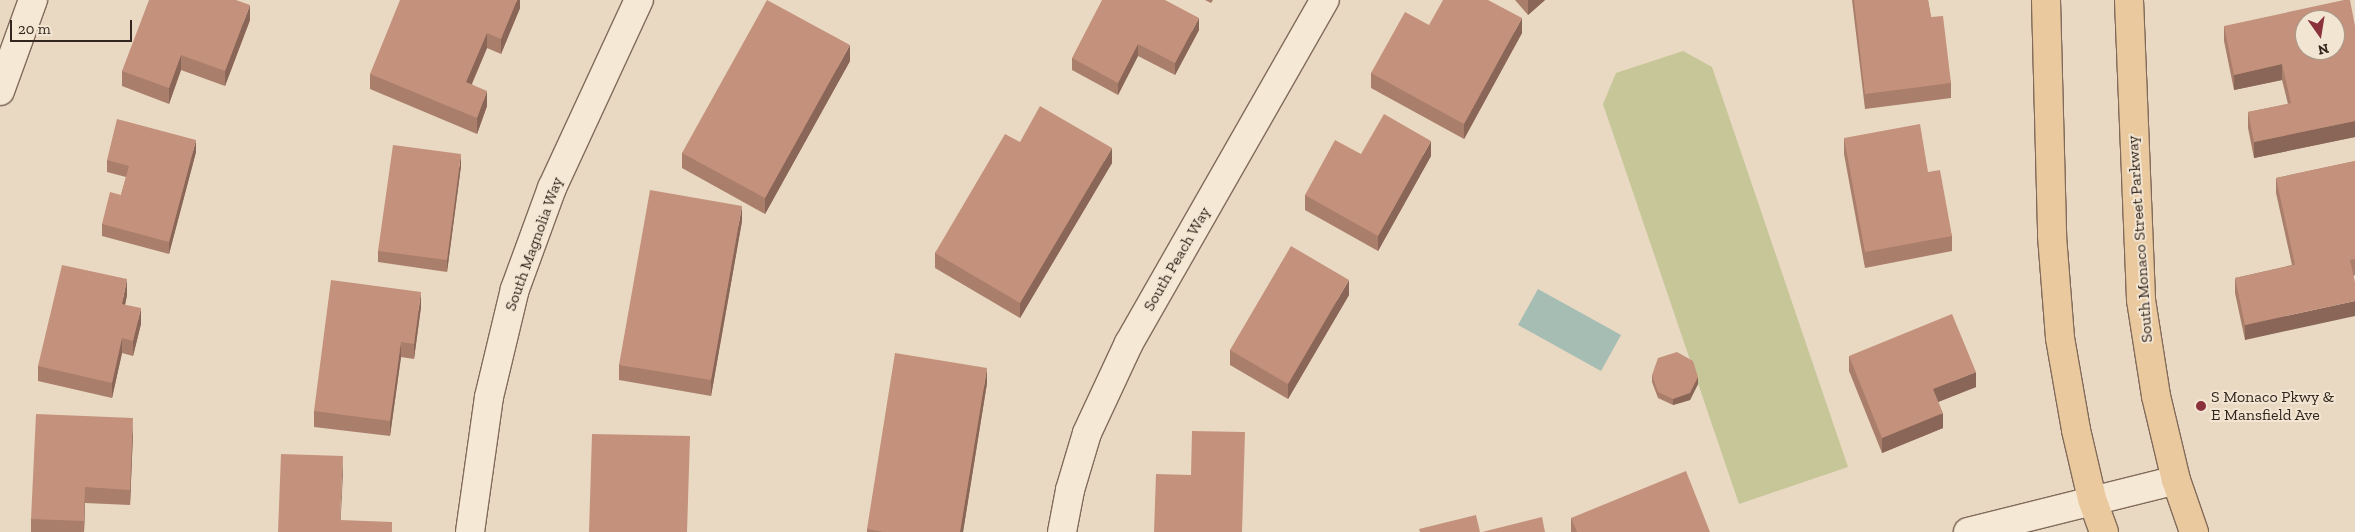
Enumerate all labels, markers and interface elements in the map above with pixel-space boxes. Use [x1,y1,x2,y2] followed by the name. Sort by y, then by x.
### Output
[12,10,135,42] scale bar
[2295,10,2345,60] north arrow
[18,20,51,38] text: 20 m
[2316,40,2330,59] text: N
[2123,135,2157,343] street label: South Monaco Street Parkway
[501,174,567,314] street label: South Magnolia Way
[1139,203,1215,315] street label: South Peach Way
[2211,387,2334,425] place label: S Monaco Pkwy & E Mansfield Ave
[2195,400,2207,412] marker: S Monaco Pkwy & E Mansfield Ave

